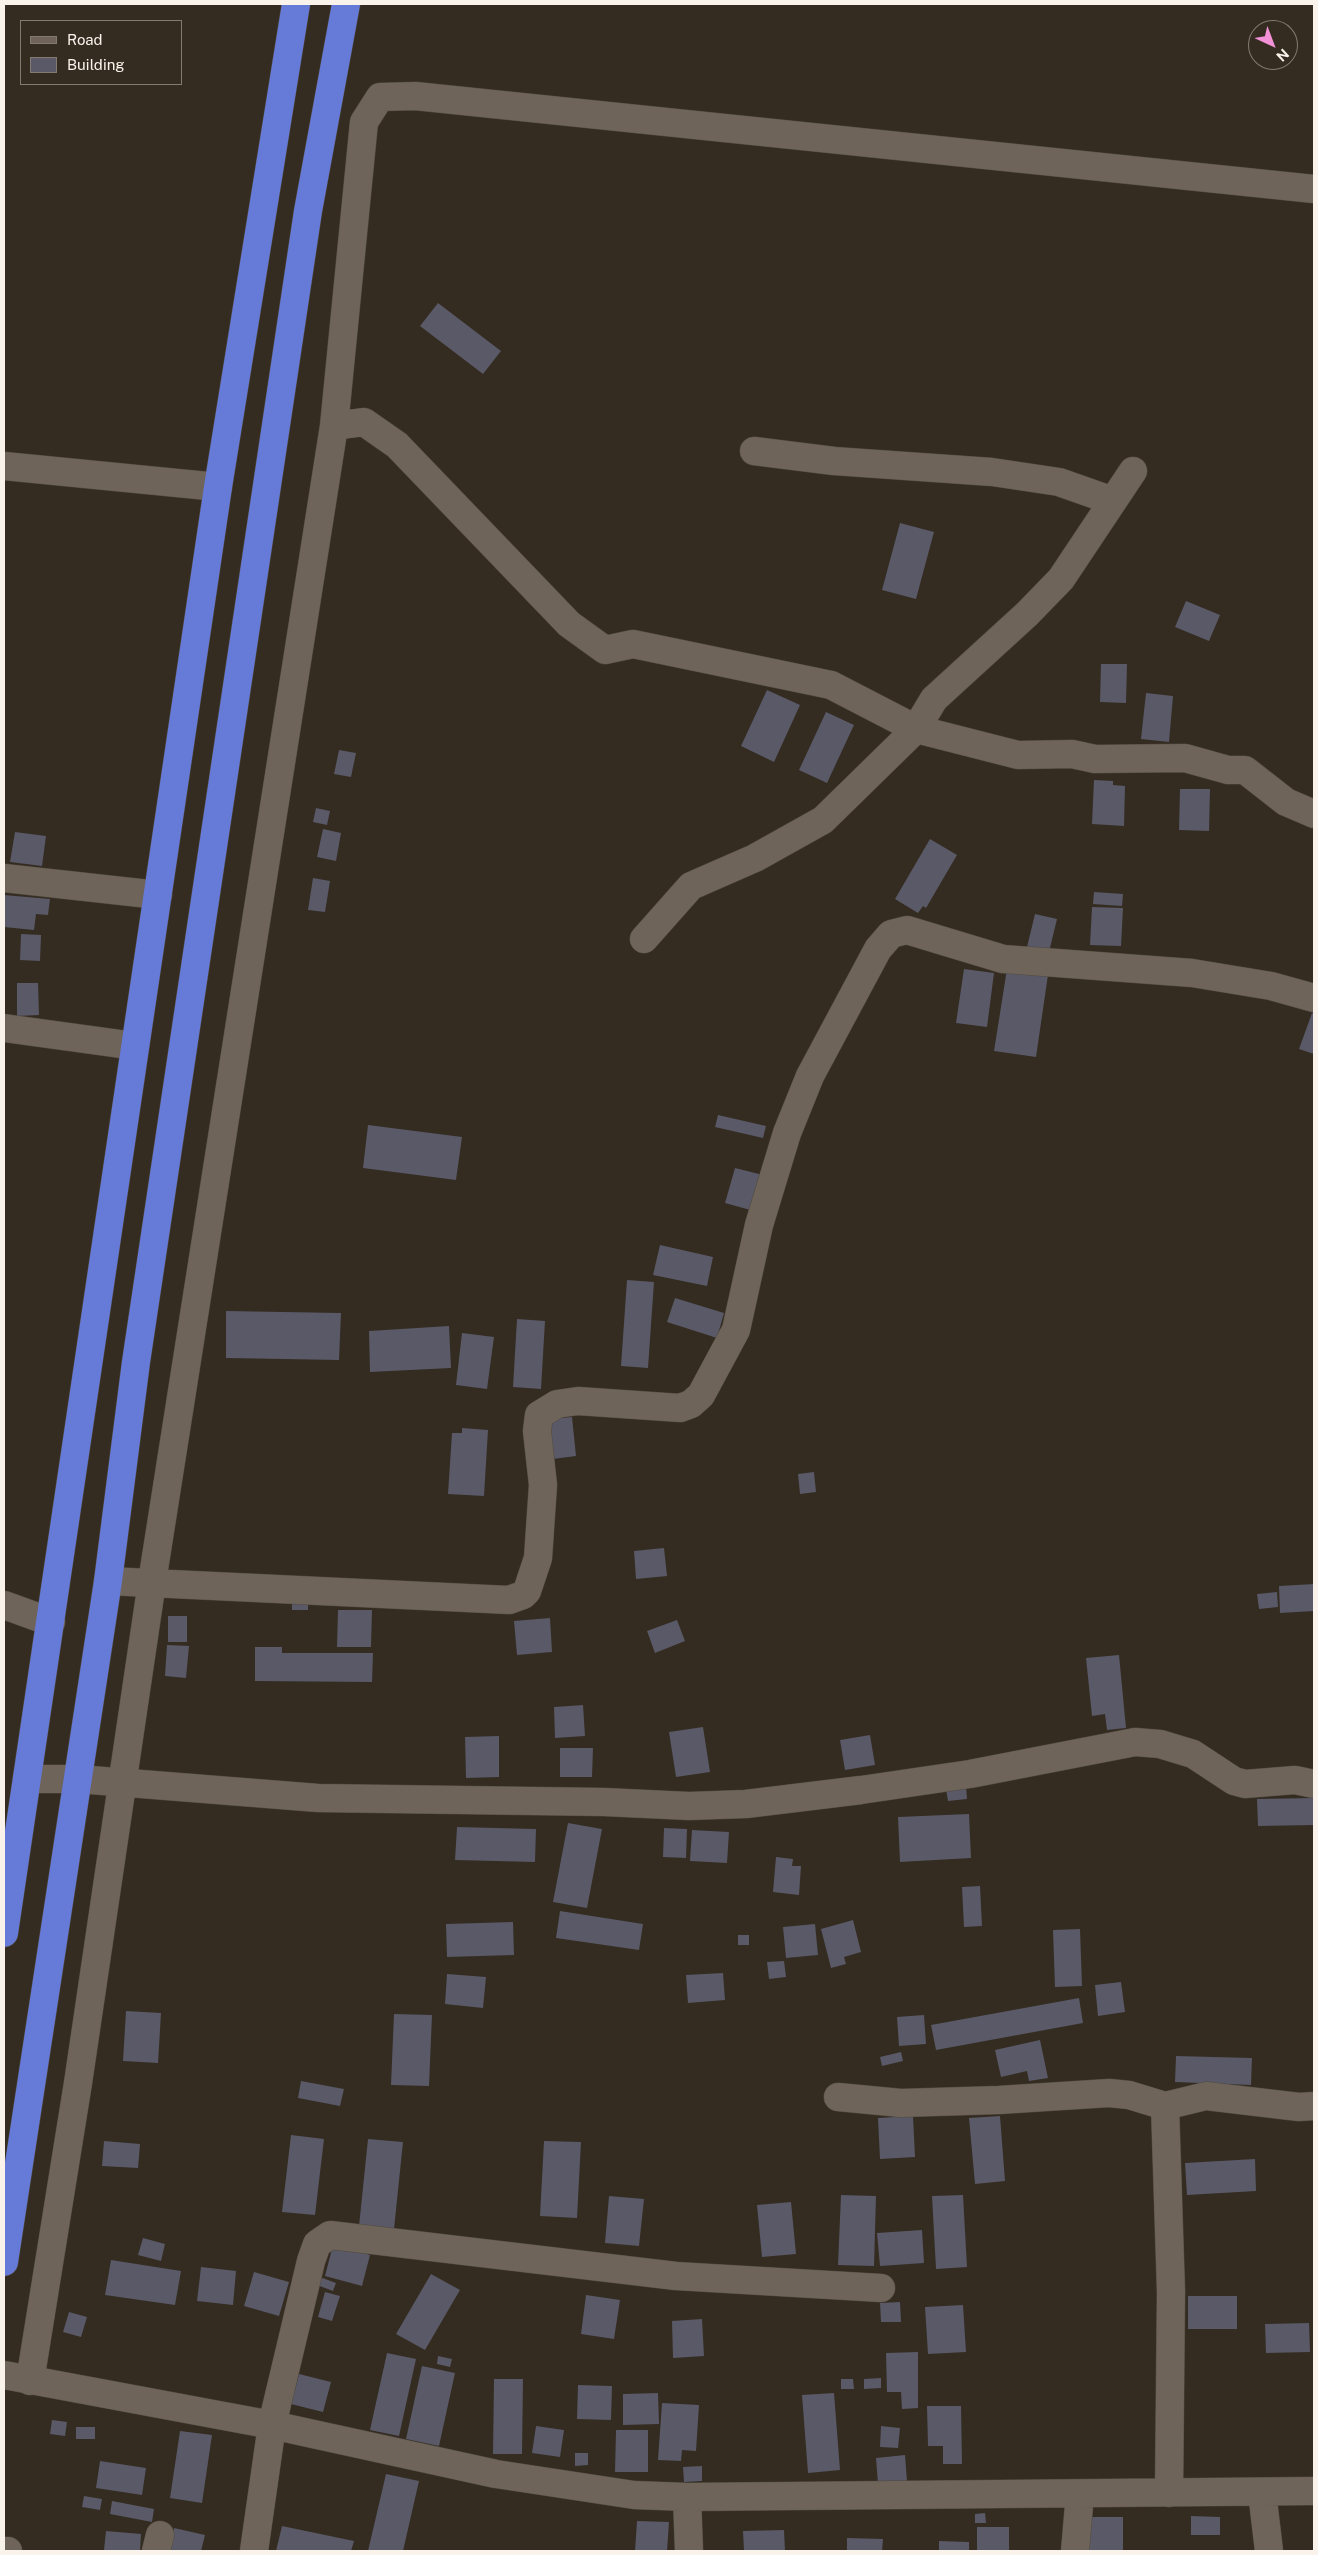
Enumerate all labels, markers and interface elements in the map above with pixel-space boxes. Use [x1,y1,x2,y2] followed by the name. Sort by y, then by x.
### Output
[20,20,182,85] legend
[1248,20,1298,70] north arrow
[67,31,103,48] text: Road
[1273,46,1292,65] text: N
[67,56,125,73] text: Building

